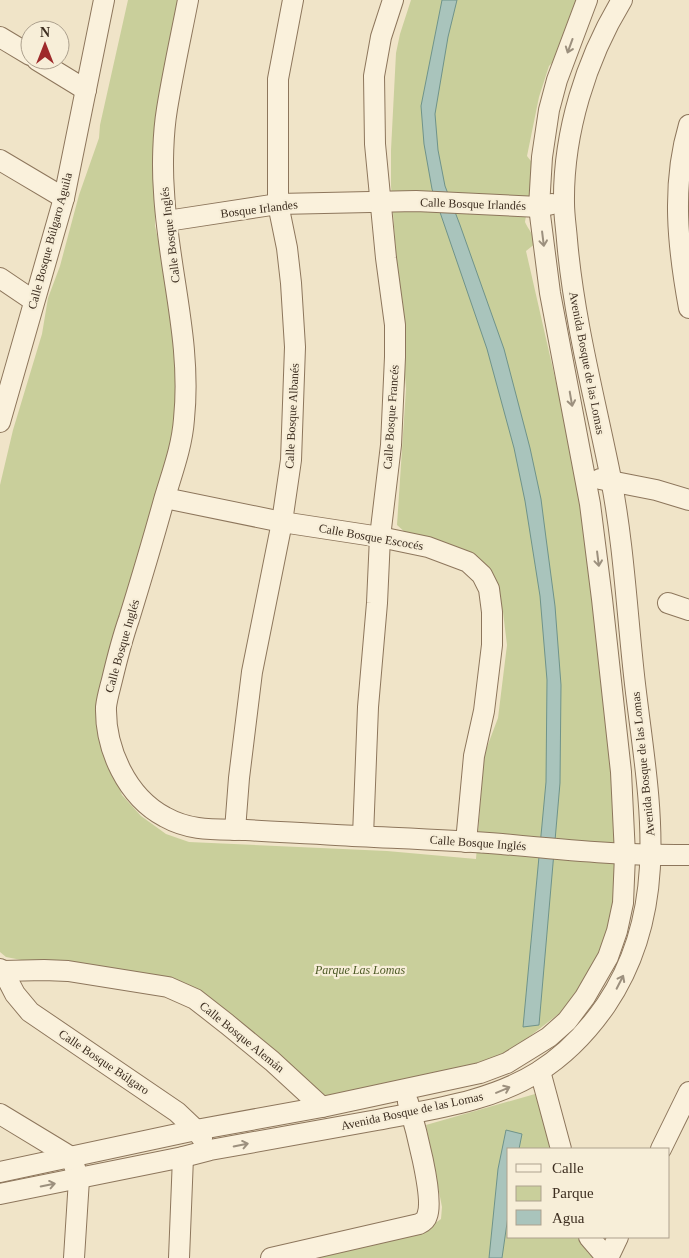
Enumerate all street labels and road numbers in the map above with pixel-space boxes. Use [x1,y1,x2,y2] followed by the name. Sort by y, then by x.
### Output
[25,170,75,311] street label: Calle Bosque Búlgaro Aguila
[157,186,183,284] street label: Calle Bosque Inglés
[420,195,527,213] street label: Calle Bosque Irlandés
[220,197,299,221] street label: Bosque Irlandes
[566,290,608,436] street label: Avenida Bosque de las Lomas
[282,362,302,469] street label: Calle Bosque Albanés
[380,364,402,470] street label: Calle Bosque Francés
[318,521,425,553] street label: Calle Bosque Escocés
[102,597,142,694] street label: Calle Bosque Inglés
[628,691,658,837] street label: Avenida Bosque de las Lomas
[429,833,527,853] street label: Calle Bosque Inglés
[197,999,287,1075] street label: Calle Bosque Alemán
[56,1027,152,1097] street label: Calle Bosque Búlgaro
[340,1089,485,1133] street label: Avenida Bosque de las Lomas

